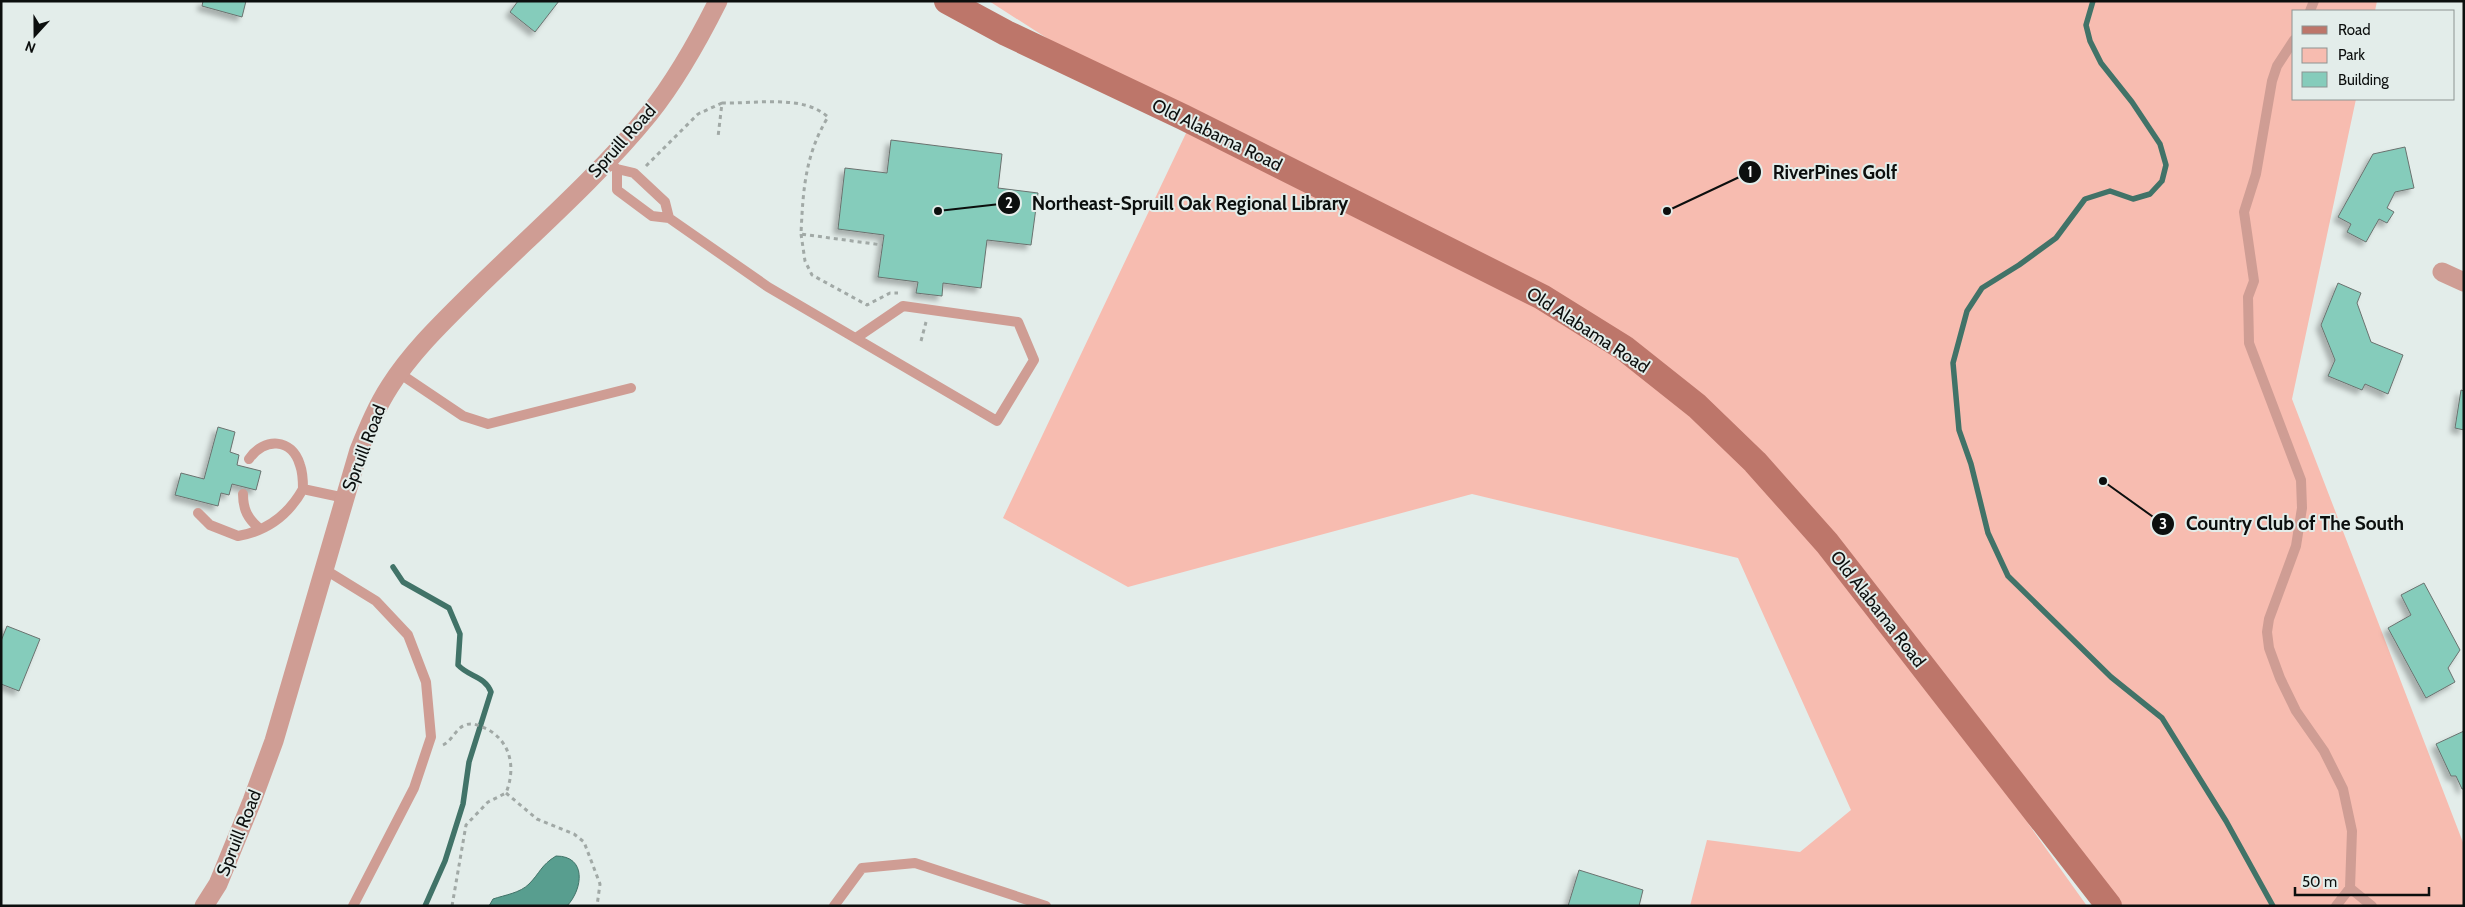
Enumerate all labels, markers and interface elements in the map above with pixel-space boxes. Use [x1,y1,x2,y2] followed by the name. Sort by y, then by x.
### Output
[10,10,60,60] north arrow
[2292,10,2455,100] legend
[2338,21,2371,39] text: Road
[22,37,38,57] text: N
[2338,46,2365,64] text: Park
[2338,71,2389,89] text: Building
[1148,94,1286,176] street label: Old Alabama Road
[583,100,661,182] street label: Spruill Road
[1737,155,1907,189] callout: RiverPines Golf
[1773,161,1898,184] text: RiverPines Golf
[1747,163,1753,181] text: 1
[997,186,1358,220] callout: Northeast-Spruill Oak Regional Library
[1032,192,1349,215] text: Northeast-Spruill Oak Regional Library
[1005,194,1013,212] text: 2
[1522,282,1654,378] street label: Old Alabama Road
[337,402,391,494] street label: Spruill Road
[2151,507,2414,541] callout: Country Club of The South
[2186,512,2404,535] text: Country Club of The South
[2159,515,2167,533] text: 3
[1826,546,1930,672] street label: Old Alabama Road
[212,787,266,879] street label: Spruill Road
[2295,864,2429,896] scale bar
[2302,873,2337,891] text: 50 m

